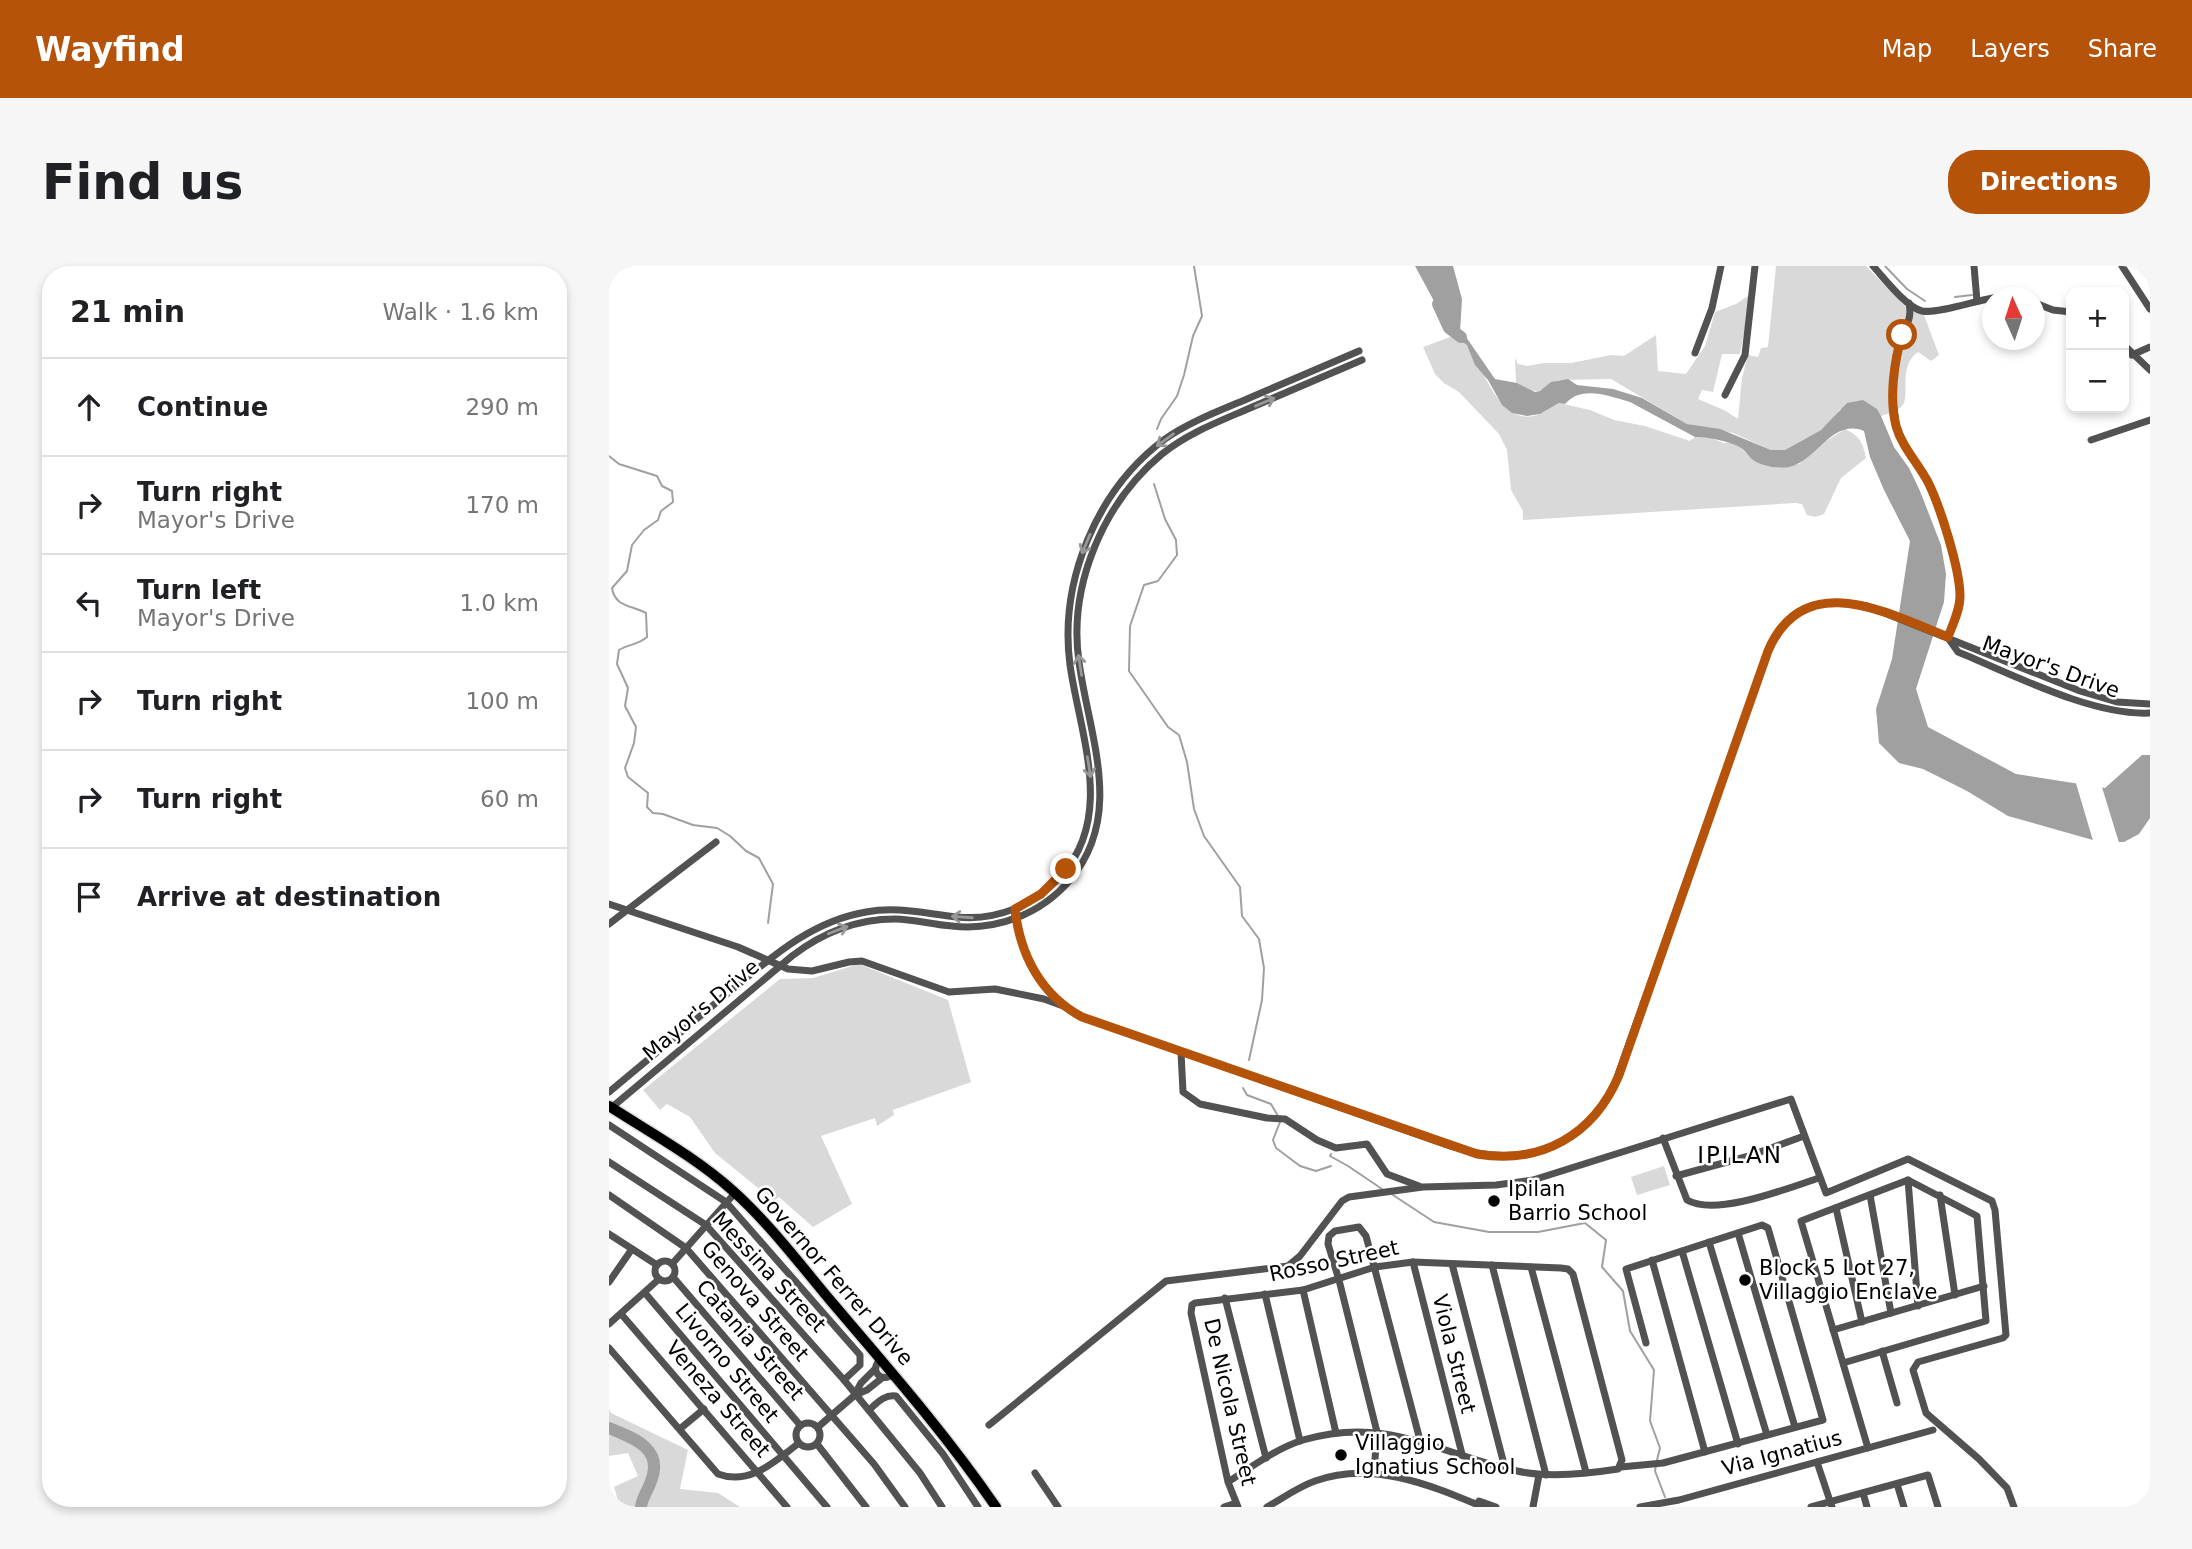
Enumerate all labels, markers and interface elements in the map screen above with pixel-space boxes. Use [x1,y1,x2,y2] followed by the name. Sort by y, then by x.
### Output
[35,30,185,69] text: Wayfind
[1882,35,1932,63] text: Map
[1970,35,2050,63] text: Layers
[2088,35,2157,63] text: Share
[1948,150,2150,214] button: Directions
[42,154,243,211] text: Find us
[1982,287,2045,350] north arrow
[2066,287,2129,413] map controls
[2066,287,2129,350] button: +
[70,294,185,329] text: 21 min
[382,299,539,325] text: Walk · 1.6 km
[1886,319,1917,350] route start
[2066,350,2129,413] button: −
[70,388,108,426] icon: ahead
[137,392,268,422] text: Continue
[465,394,539,420] text: 290 m
[1254,394,1275,407] one-way arrow
[1156,433,1175,448] one-way arrow
[137,477,282,507] text: Turn right
[70,486,108,524] icon: right
[465,492,539,518] text: 170 m
[137,507,295,533] text: Mayor's Drive
[1078,533,1091,554] one-way arrow
[137,575,261,605] text: Turn left
[70,584,108,622] icon: left
[459,590,539,616] text: 1.0 km
[137,605,295,631] text: Mayor's Drive
[1979,631,2123,703] street label: Mayor's Drive
[1073,654,1086,677] one-way arrow
[70,682,108,720] icon: right
[137,686,282,716] text: Turn right
[465,688,539,714] text: 100 m
[1083,755,1096,778] one-way arrow
[70,780,108,818] icon: right
[137,784,282,814] text: Turn right
[480,786,539,812] text: 60 m
[1050,853,1081,884] route end
[70,878,108,916] icon: arrive
[137,882,441,912] text: Arrive at destination
[951,910,974,923] one-way arrow
[827,923,849,935] one-way arrow
[638,954,764,1066] street label: Mayor's Drive
[1697,1142,1783,1168] district label: IPILAN
[1508,1177,1647,1225] place label: Ipilan Barrio School
[750,1182,918,1370] street label: Governor Ferrer Drive
[1486,1193,1502,1209] marker: Ipilan Barrio School
[707,1207,831,1337] street label: Messina Street
[696,1236,814,1366] street label: Genova Street
[1267,1236,1401,1286] street label: Rosso Street
[1759,1256,1937,1304] place label: Block 5 Lot 27, Villaggio Enclave
[1737,1272,1753,1288] marker: Block 5 Lot 27, Villaggio Enclave
[691,1275,809,1405] street label: Catania Street
[1428,1292,1480,1416] street label: Viola Street
[670,1299,784,1427] street label: Livorno Street
[1199,1316,1261,1488] street label: De Nicola Street
[661,1336,775,1462] street label: Veneza Street
[1719,1425,1845,1481] street label: Via Ignatius
[1355,1431,1515,1479] place label: Villaggio Ignatius School
[1333,1447,1349,1463] marker: Villaggio Ignatius School

